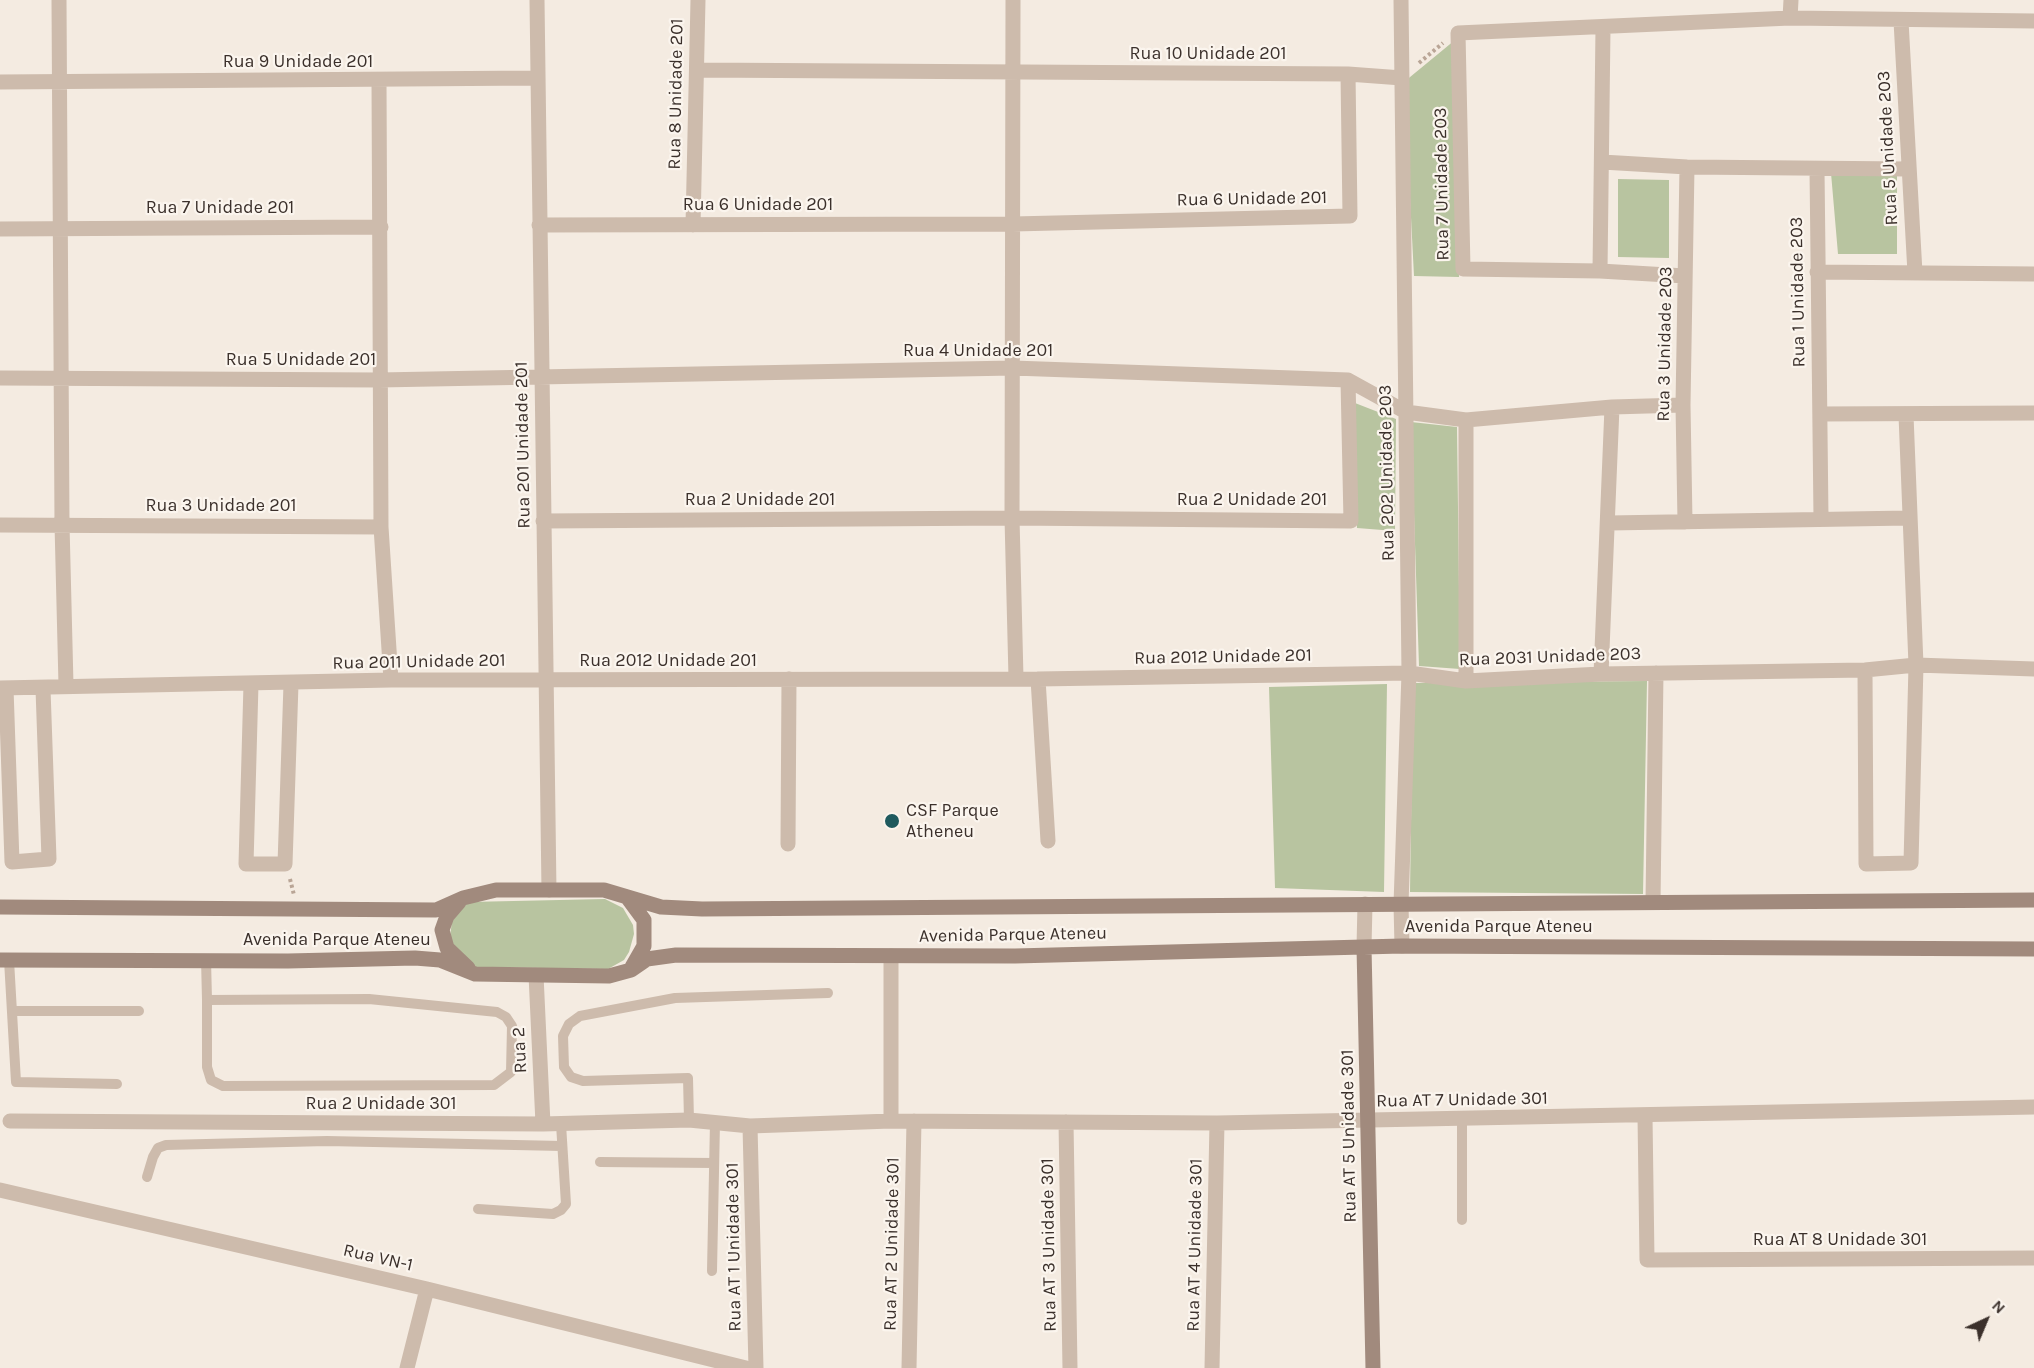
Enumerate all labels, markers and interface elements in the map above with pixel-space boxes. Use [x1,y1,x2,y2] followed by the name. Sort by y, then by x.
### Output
[664,18,688,170] street label: Rua 8 Unidade 201
[1130,43,1286,65] street label: Rua 10 Unidade 201
[223,51,373,73] street label: Rua 9 Unidade 201
[1873,70,1903,226] street label: Rua 5 Unidade 203
[1430,107,1454,261] street label: Rua 7 Unidade 203
[1177,187,1327,211] street label: Rua 6 Unidade 201
[683,194,833,216] street label: Rua 6 Unidade 201
[146,197,294,219] street label: Rua 7 Unidade 201
[1786,216,1810,368] street label: Rua 1 Unidade 203
[1653,266,1677,422] street label: Rua 3 Unidade 203
[903,340,1053,362] street label: Rua 4 Unidade 201
[226,349,376,371] street label: Rua 5 Unidade 201
[511,361,535,529] street label: Rua 201 Unidade 201
[1375,385,1399,561] street label: Rua 202 Unidade 203
[685,489,835,511] street label: Rua 2 Unidade 201
[1177,489,1327,511] street label: Rua 2 Unidade 201
[146,495,296,517] street label: Rua 3 Unidade 201
[1458,643,1642,671] street label: Rua 2031 Unidade 203
[1134,645,1312,669] street label: Rua 2012 Unidade 201
[332,650,506,674] street label: Rua 2011 Unidade 201
[579,650,757,672] street label: Rua 2012 Unidade 201
[906,800,999,842] place label: CSF Parque Atheneu
[883,812,901,830] marker: CSF Parque Atheneu
[1405,916,1593,938] street label: Avenida Parque Ateneu
[919,923,1107,947] street label: Avenida Parque Ateneu
[243,929,431,951] street label: Avenida Parque Ateneu
[508,1026,532,1074] street label: Rua 2
[1337,1049,1361,1223] street label: Rua AT 5 Unidade 301
[1376,1088,1548,1112] street label: Rua AT 7 Unidade 301
[306,1093,456,1115] street label: Rua 2 Unidade 301
[880,1157,904,1331] street label: Rua AT 2 Unidade 301
[1037,1158,1061,1332] street label: Rua AT 3 Unidade 301
[1183,1158,1207,1332] street label: Rua AT 4 Unidade 301
[722,1162,746,1332] street label: Rua AT 1 Unidade 301
[1753,1229,1927,1251] street label: Rua AT 8 Unidade 301
[341,1240,415,1276] street label: Rua VN-1
[1956,1290,2016,1350] north arrow
[1988,1296,2010,1318] text: N

